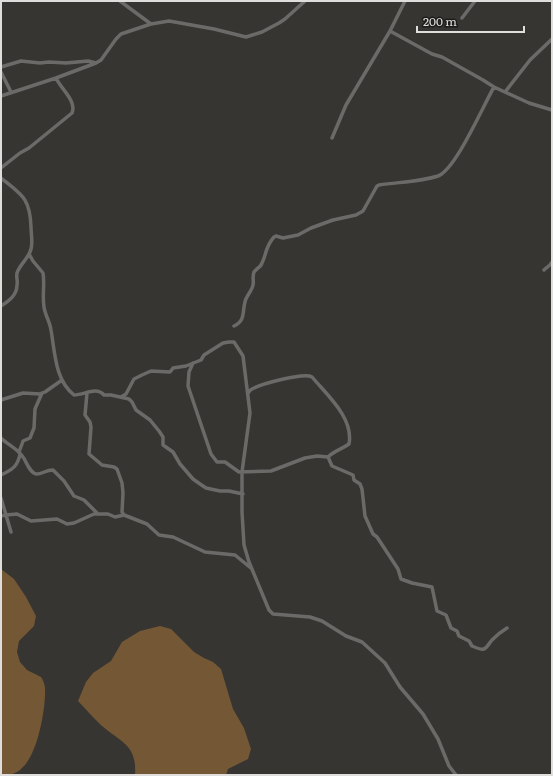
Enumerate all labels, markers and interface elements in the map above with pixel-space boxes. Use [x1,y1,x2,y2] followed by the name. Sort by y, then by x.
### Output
[417,8,524,34] scale bar
[423,12,457,30] text: 200 m

